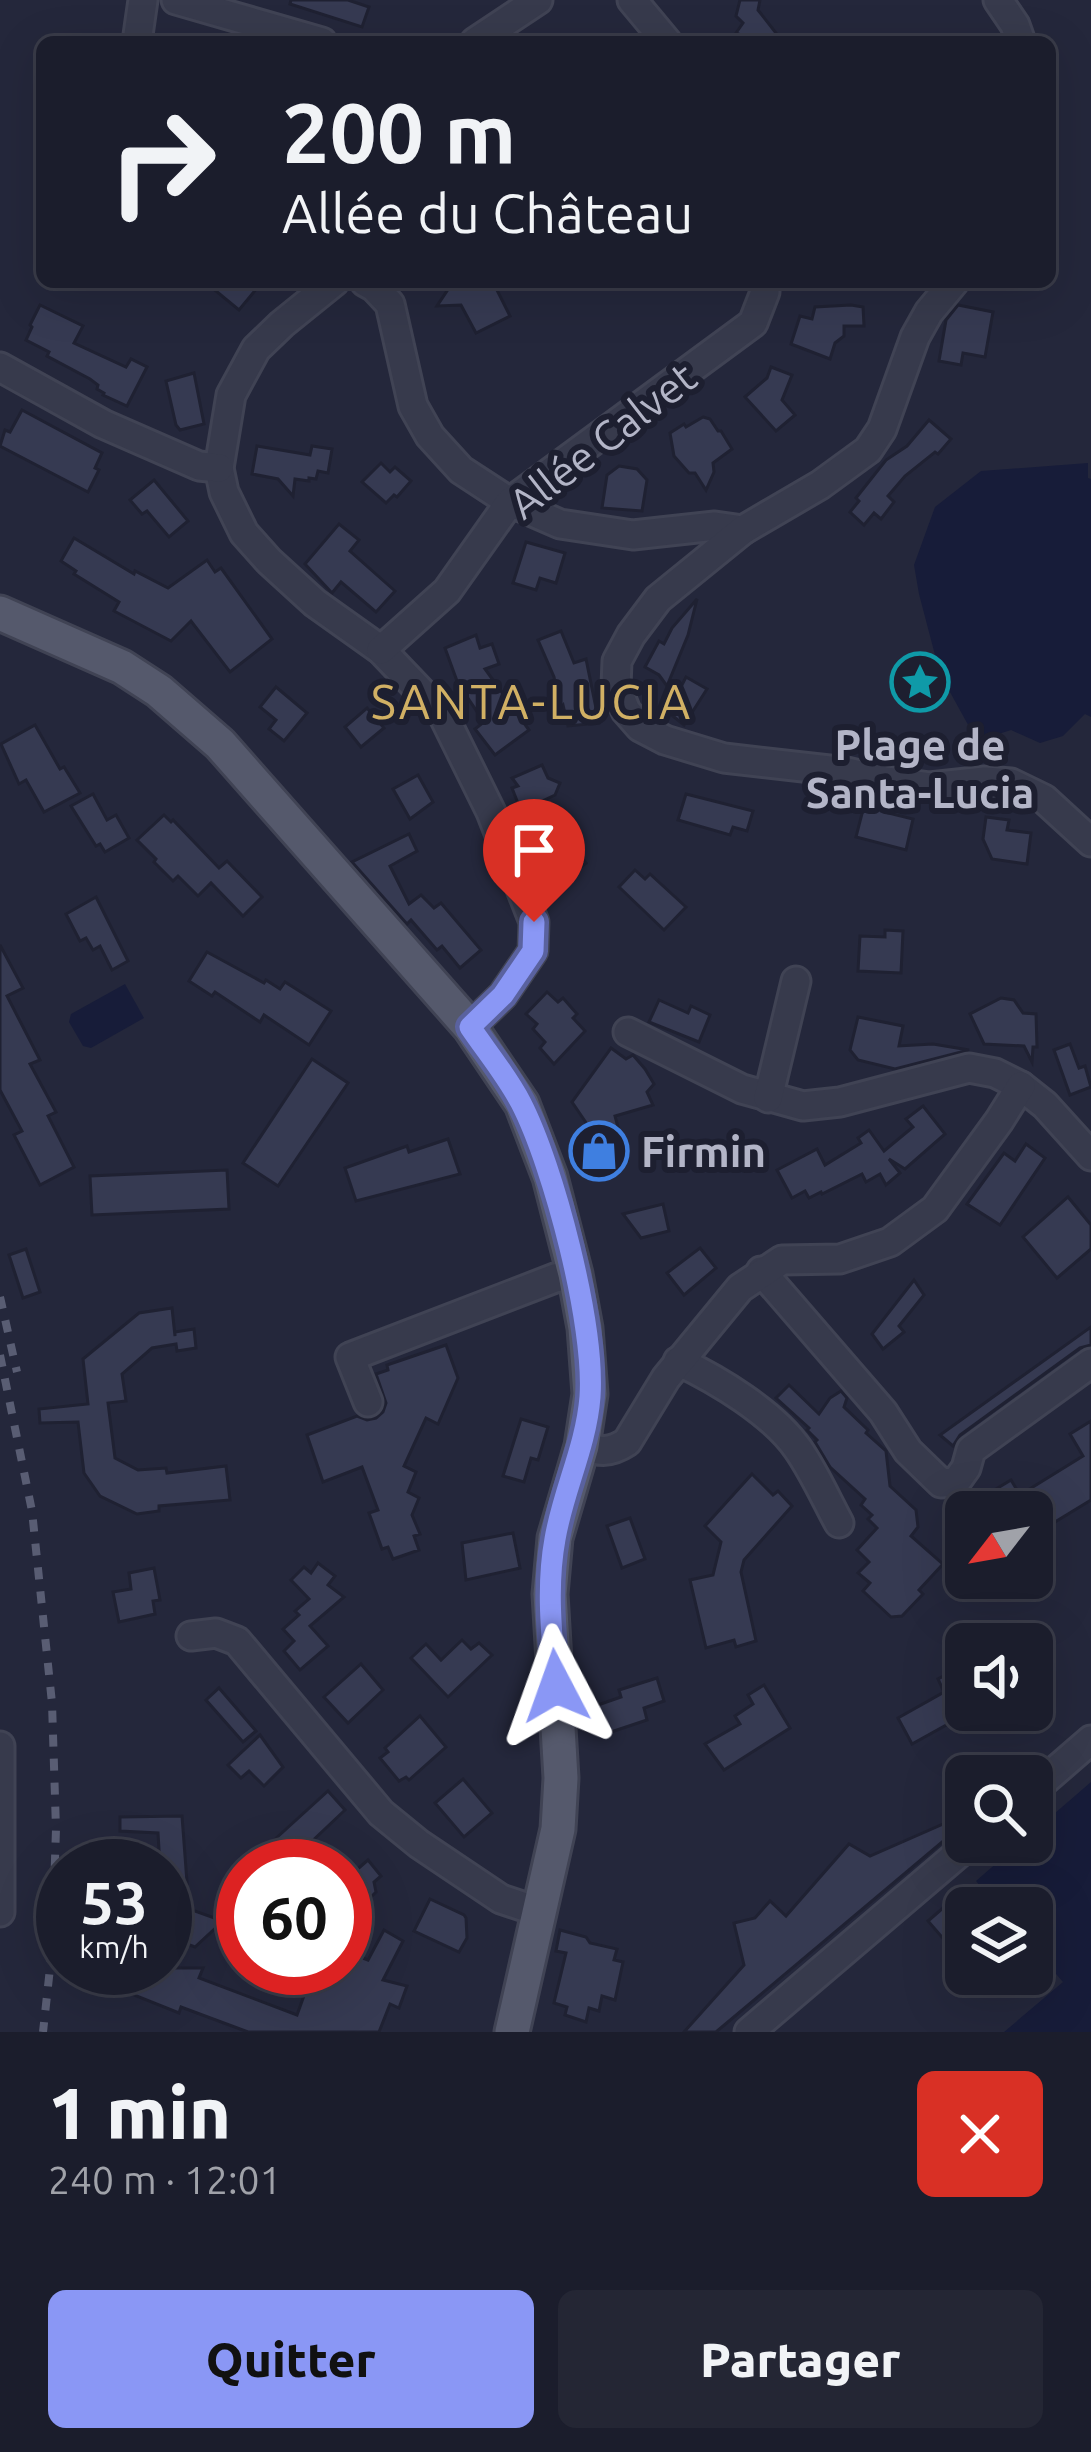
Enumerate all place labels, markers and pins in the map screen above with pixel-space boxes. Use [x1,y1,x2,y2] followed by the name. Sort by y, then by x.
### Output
[889,651,951,713] place icon: Plage de Santa-Lucia
[806,721,1034,816] place label: Plage de Santa-Lucia
[483,799,585,922] pin
[568,1120,630,1182] shop icon: Firmin
[641,1128,766,1175] place label: Firmin

